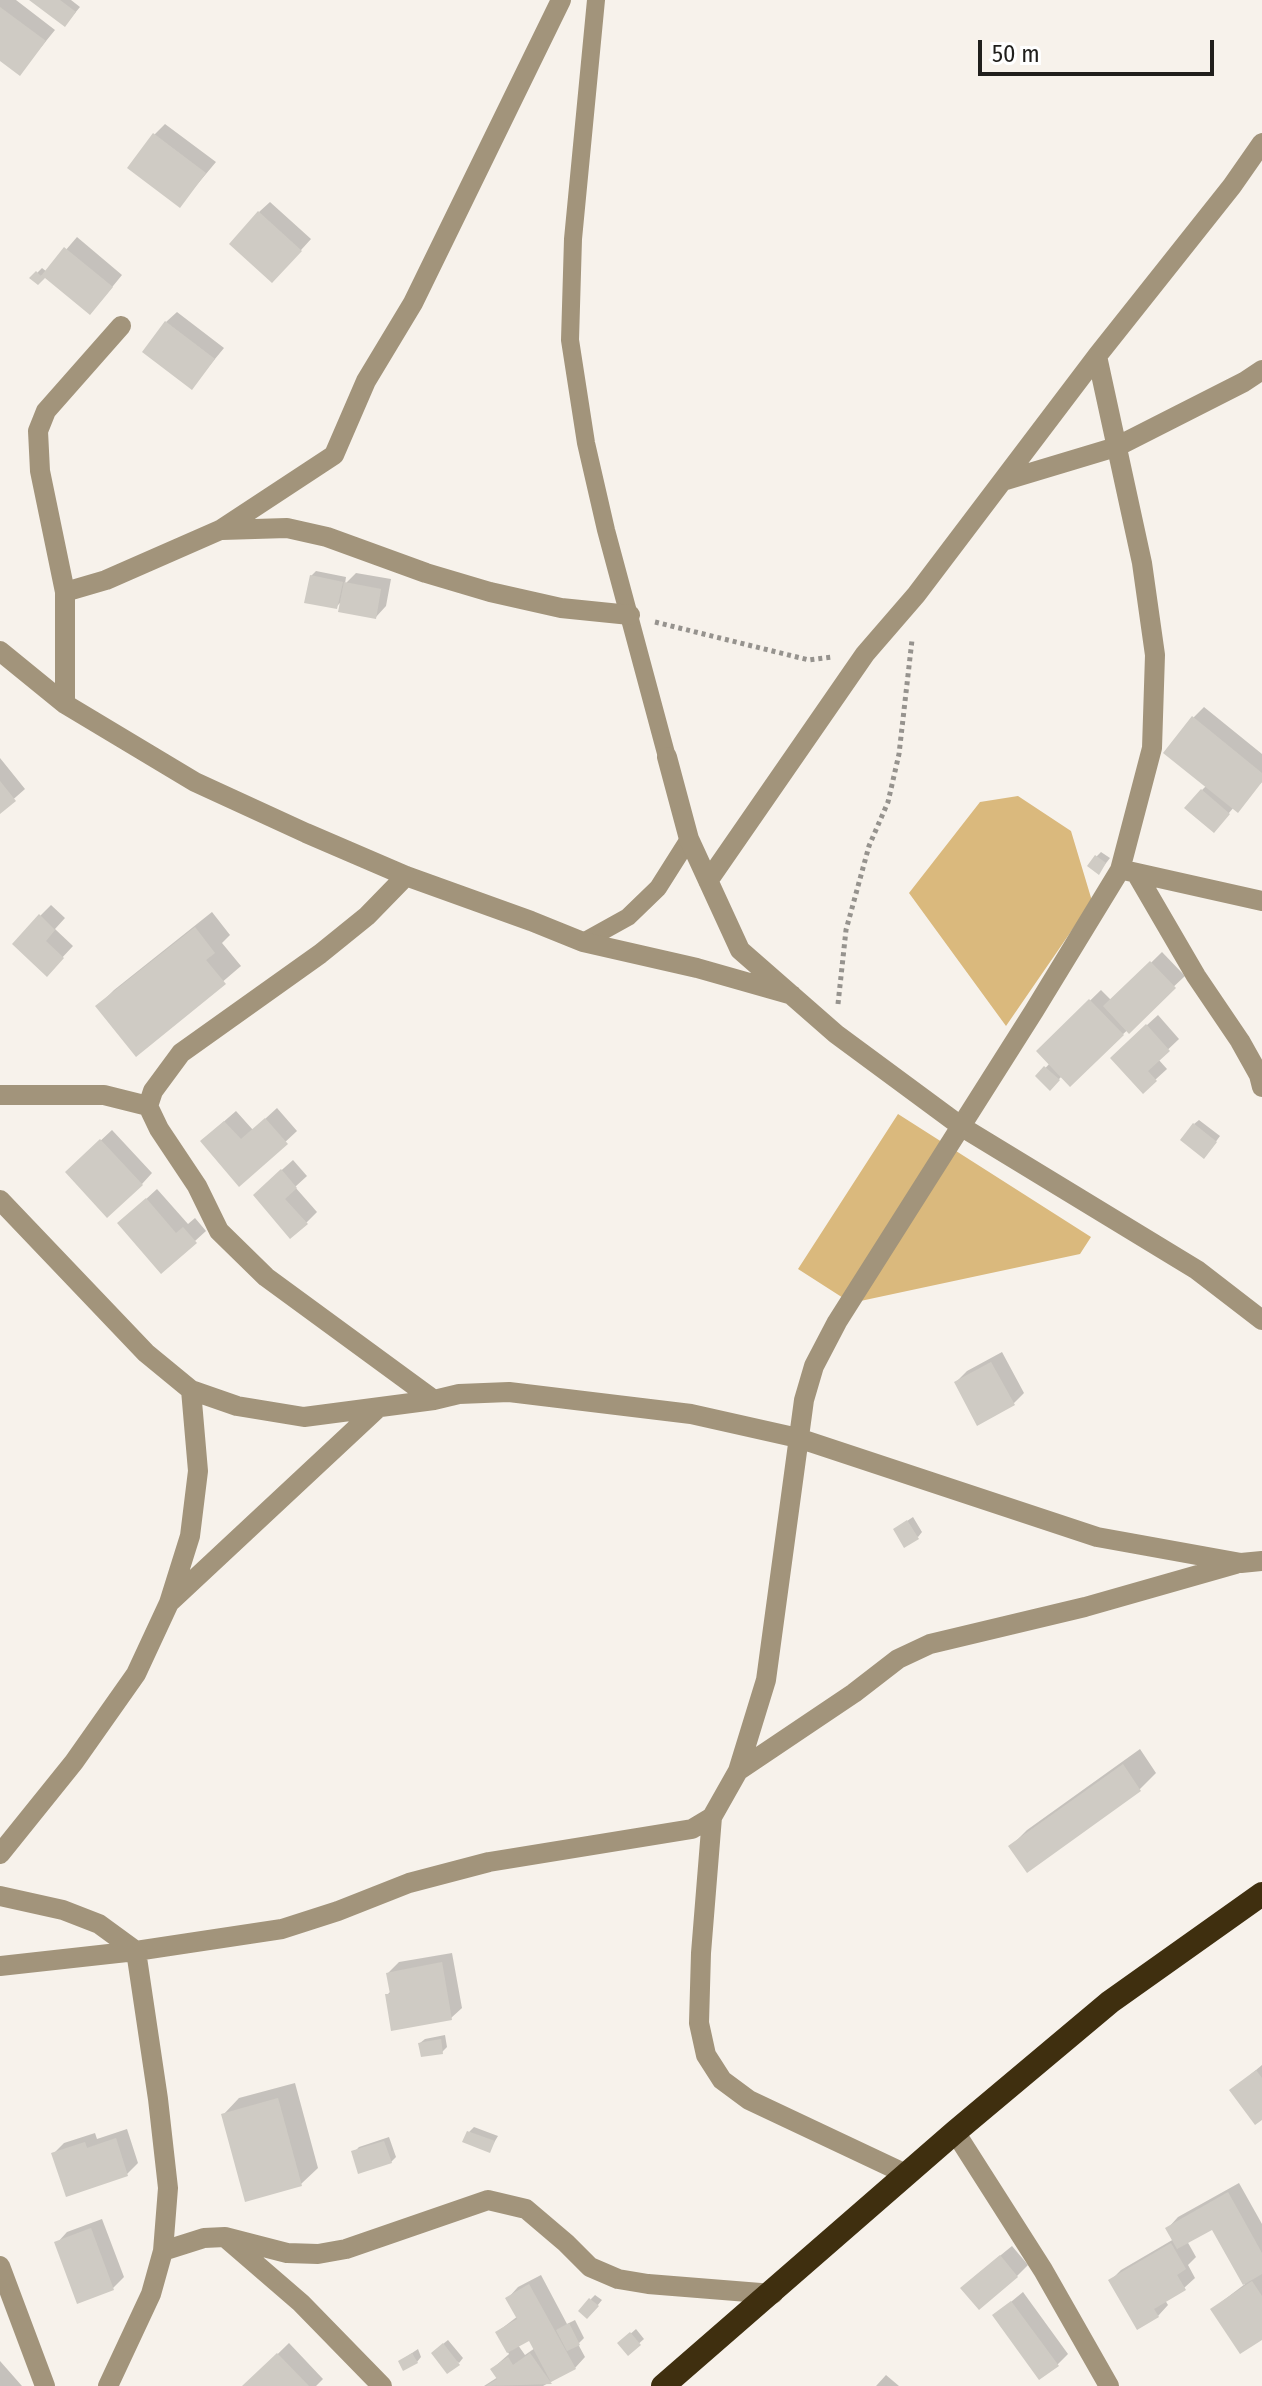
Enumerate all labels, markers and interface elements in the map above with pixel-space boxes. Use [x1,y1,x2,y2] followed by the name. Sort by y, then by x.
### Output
[982,24,1218,74] scale bar
[992,40,1040,68] text: 50 m

